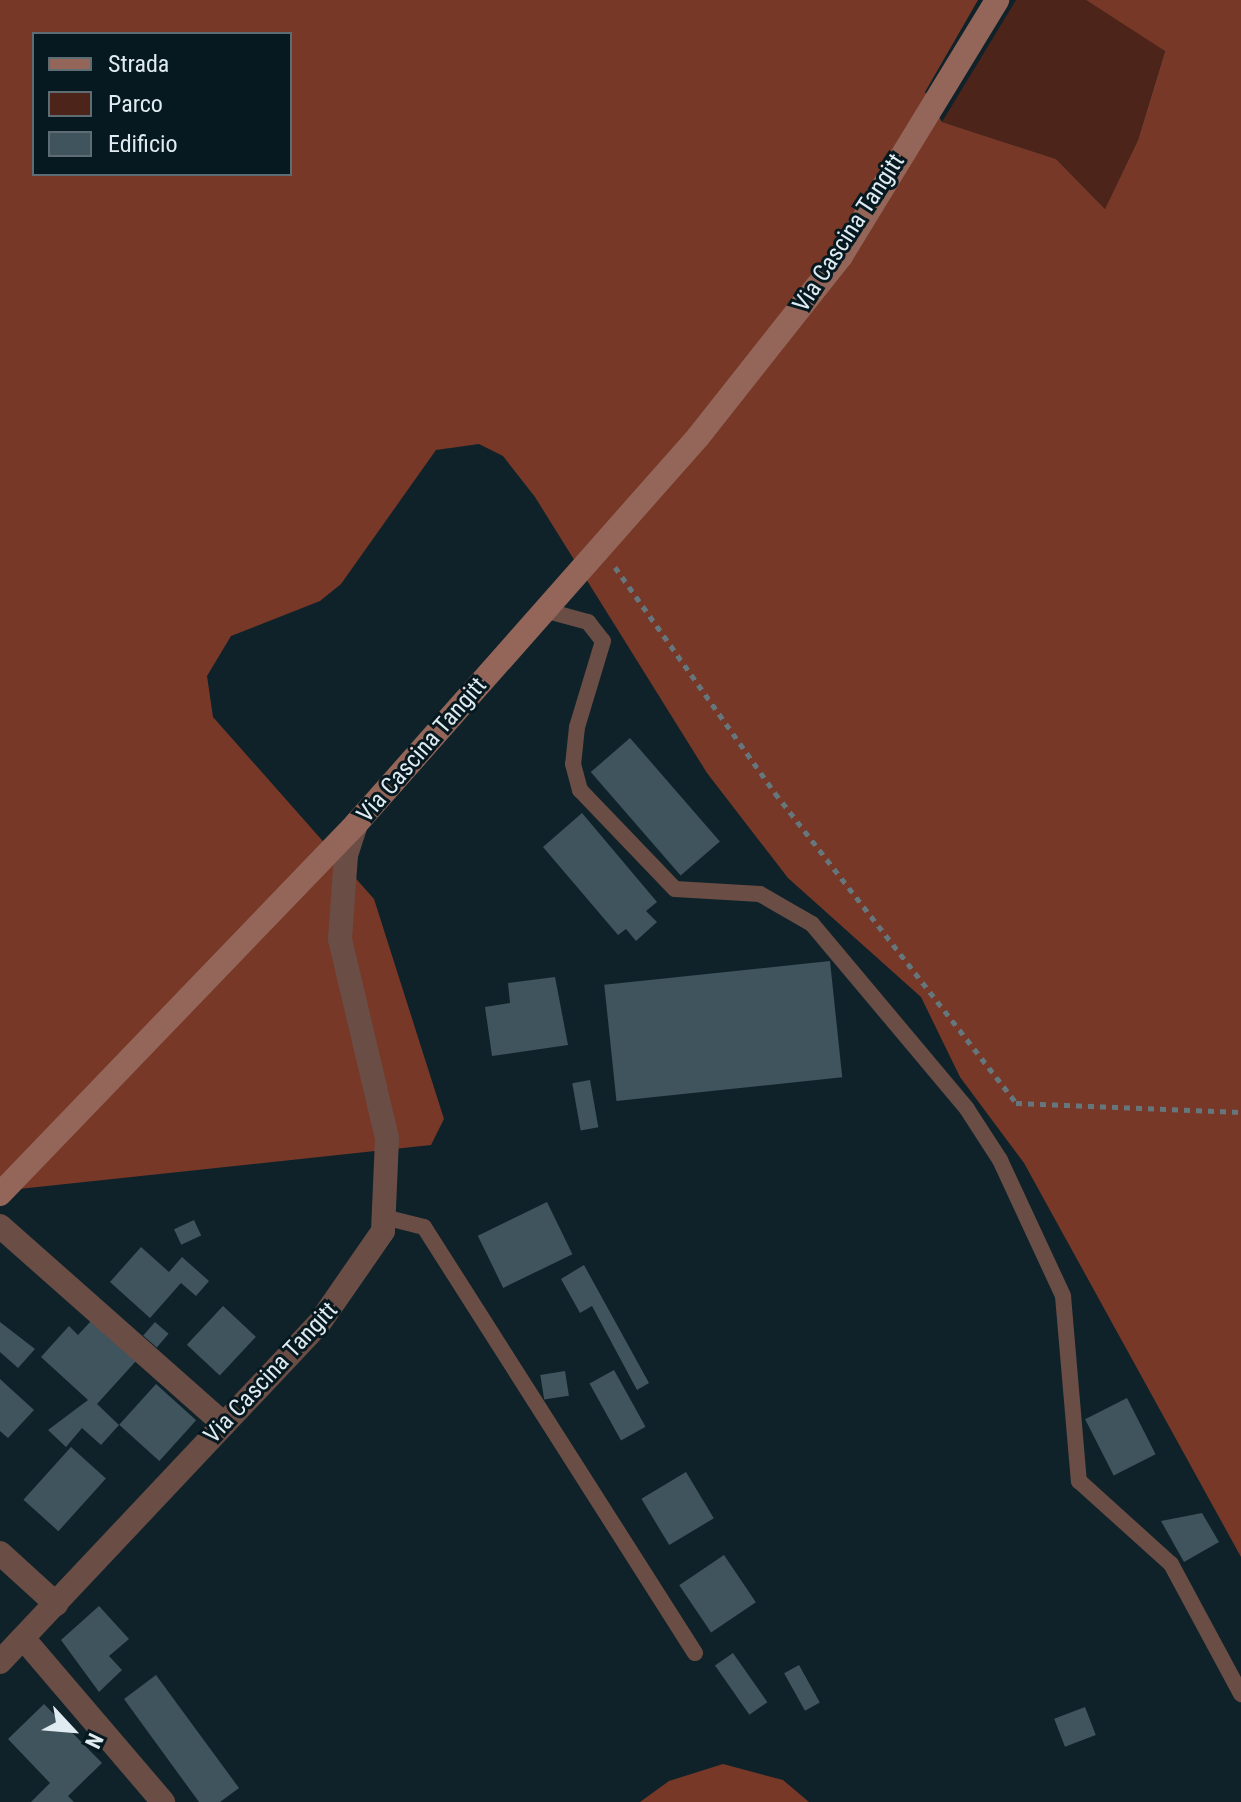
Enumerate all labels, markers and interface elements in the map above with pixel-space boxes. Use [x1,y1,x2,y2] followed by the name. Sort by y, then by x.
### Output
[32,32,292,176] legend
[108,50,169,78] text: Strada
[108,90,163,118] text: Parco
[108,130,178,158] text: Edificio
[787,148,911,318] street label: Via Cascina Tangitt
[351,671,493,829] street label: Via Cascina Tangitt
[198,1296,344,1450] street label: Via Cascina Tangitt
[32,1690,112,1770] north arrow
[80,1729,108,1752] text: N

